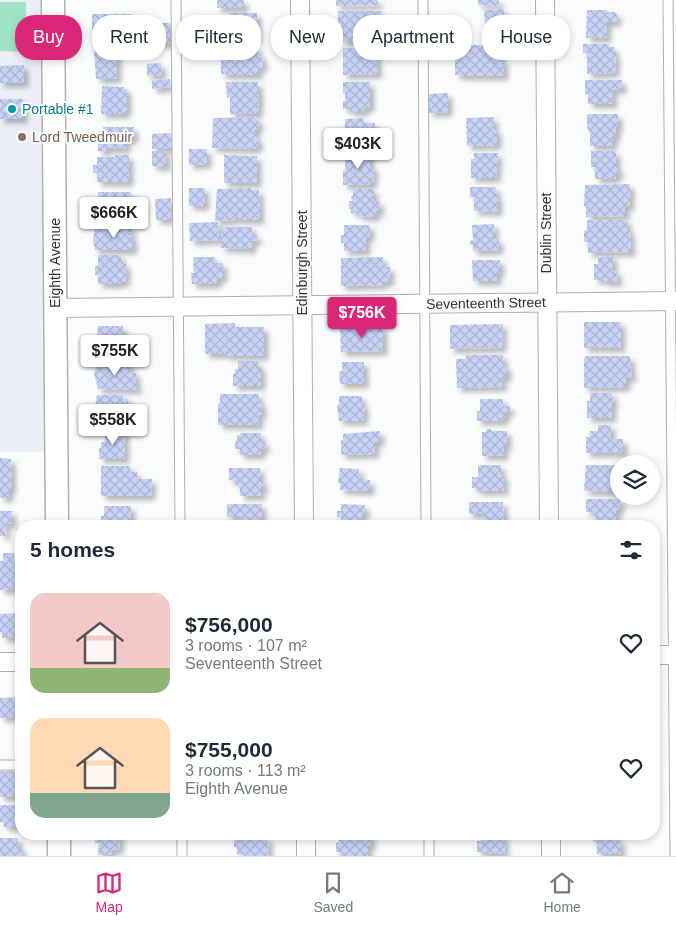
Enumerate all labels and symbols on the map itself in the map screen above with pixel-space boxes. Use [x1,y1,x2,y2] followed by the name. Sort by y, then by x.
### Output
[22,101,94,117] place label: Portable #1
[6,103,18,115] marker: Portable #1
[323,128,393,170] pin: $403K
[32,129,132,145] place label: Lord Tweedmuir
[16,131,28,143] marker: Lord Tweedmuir
[538,192,554,273] street label: Dublin Street
[79,196,149,239] pin: $666K
[294,210,310,316] street label: Edinburgh Street
[47,218,63,308] street label: Eighth Avenue
[426,294,546,312] street label: Seventeenth Street
[327,296,397,339] pin: $756K
[80,334,150,377] pin: $755K
[78,404,148,446] pin: $558K

